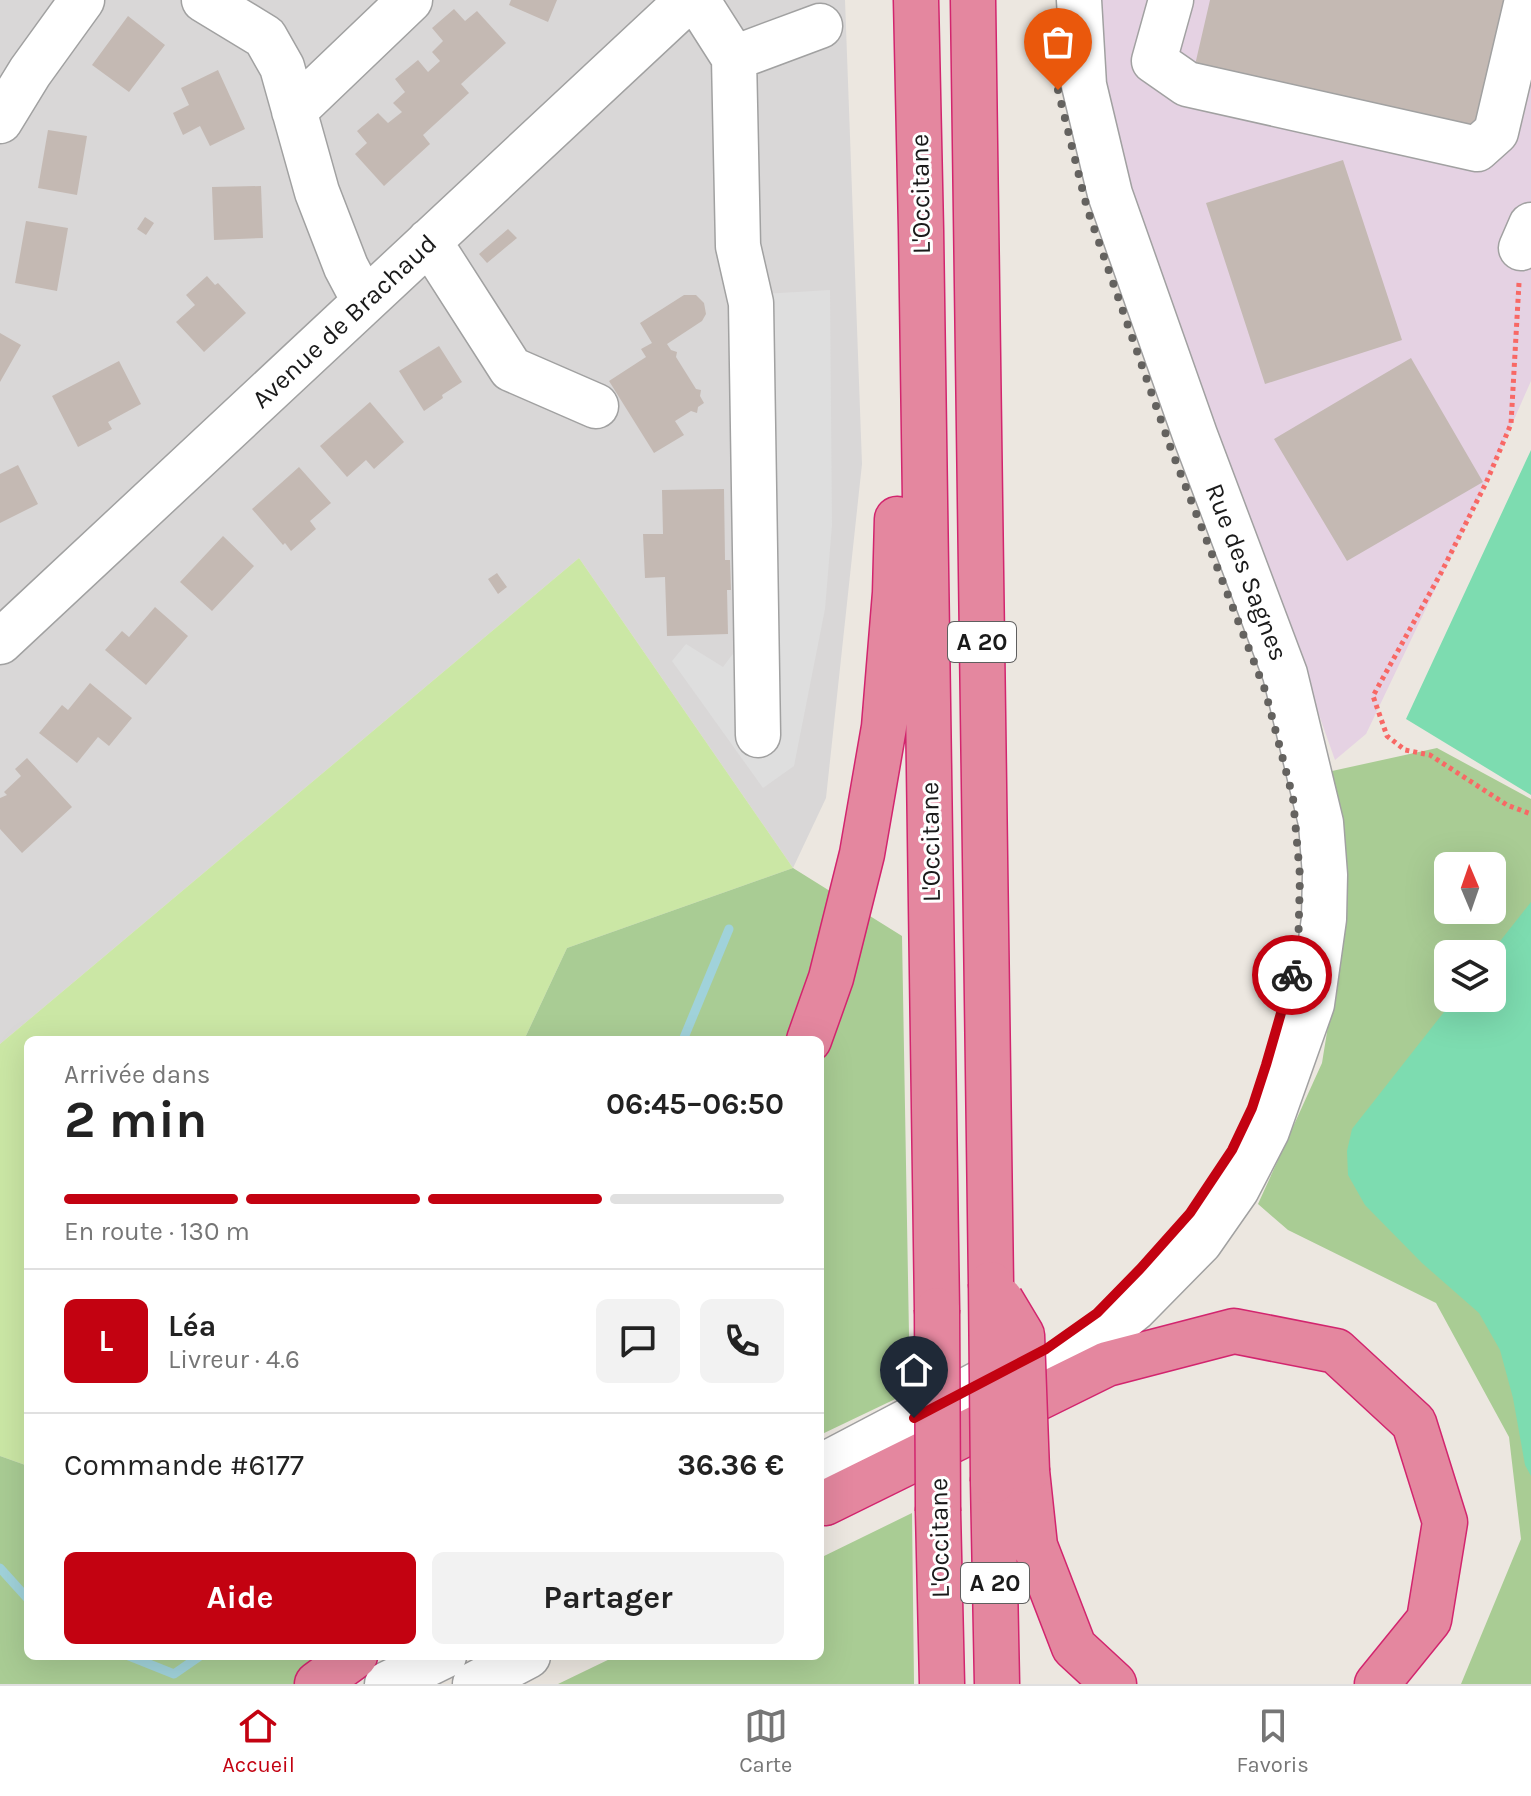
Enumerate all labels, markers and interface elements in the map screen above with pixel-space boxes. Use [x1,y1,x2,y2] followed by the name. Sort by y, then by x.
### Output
[1024,8,1092,90] pin
[1036,20,1080,64] icon: bag
[904,134,937,254] street label: L'Occitane
[246,228,443,415] street label: Avenue de Brachaud
[1199,479,1295,665] street label: Rue des Sagnes
[948,622,1016,662] road number: A 20
[914,782,947,902] street label: L'Occitane
[1434,852,1506,924] north arrow
[1434,852,1506,1012] map controls
[1252,935,1332,1015] courier
[1434,940,1506,1012] button: layers
[1270,953,1314,997] icon: bike
[64,1059,211,1090] text: Arrivée dans
[606,1086,784,1122] text: 06:45–06:50
[64,1089,207,1150] text: 2 min
[64,1216,250,1247] text: En route · 130 m
[596,1299,680,1383] button: chat
[700,1299,784,1383] button: phone
[168,1308,216,1344] text: Léa
[99,1323,113,1359] text: L
[880,1336,948,1418] pin
[168,1344,300,1375] text: Livreur · 4.6
[892,1348,936,1392] icon: home
[64,1447,304,1483] text: Commande #6177
[677,1447,784,1483] text: 36.36 €
[923,1478,956,1598] street label: L'Occitane
[64,1552,416,1644] button: Aide
[432,1552,784,1644] button: Partager
[961,1563,1029,1603] road number: A 20
[222,1704,295,1778] tab: Accueil
[739,1704,792,1778] tab: Carte
[1237,1704,1309,1778] tab: Favoris

